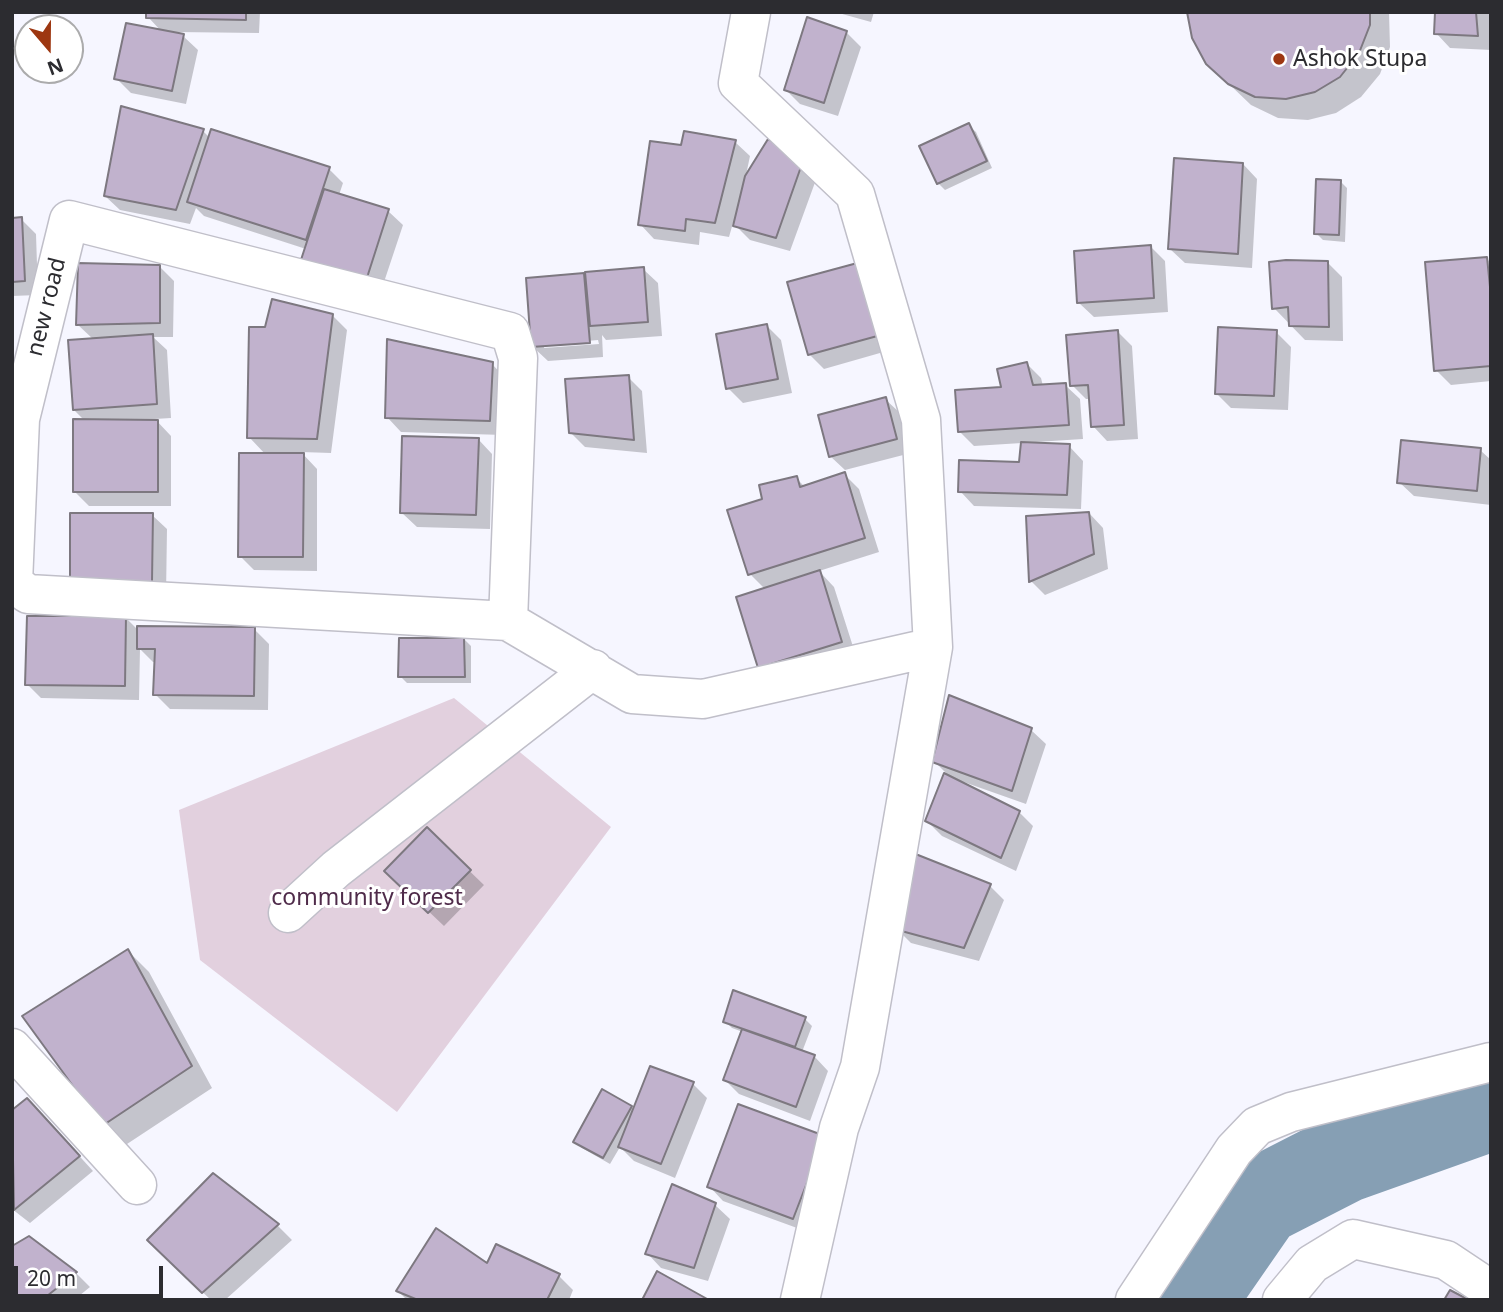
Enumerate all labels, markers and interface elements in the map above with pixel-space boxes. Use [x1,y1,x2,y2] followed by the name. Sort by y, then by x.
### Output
[14,14,84,84] north arrow
[1293,45,1427,73] place label: Ashok Stupa
[1271,51,1287,67] marker: Ashok Stupa
[44,52,67,82] text: N
[21,255,73,359] street label: new road
[271,884,463,912] park label: community forest
[18,1252,166,1296] scale bar
[27,1264,76,1292] text: 20 m

